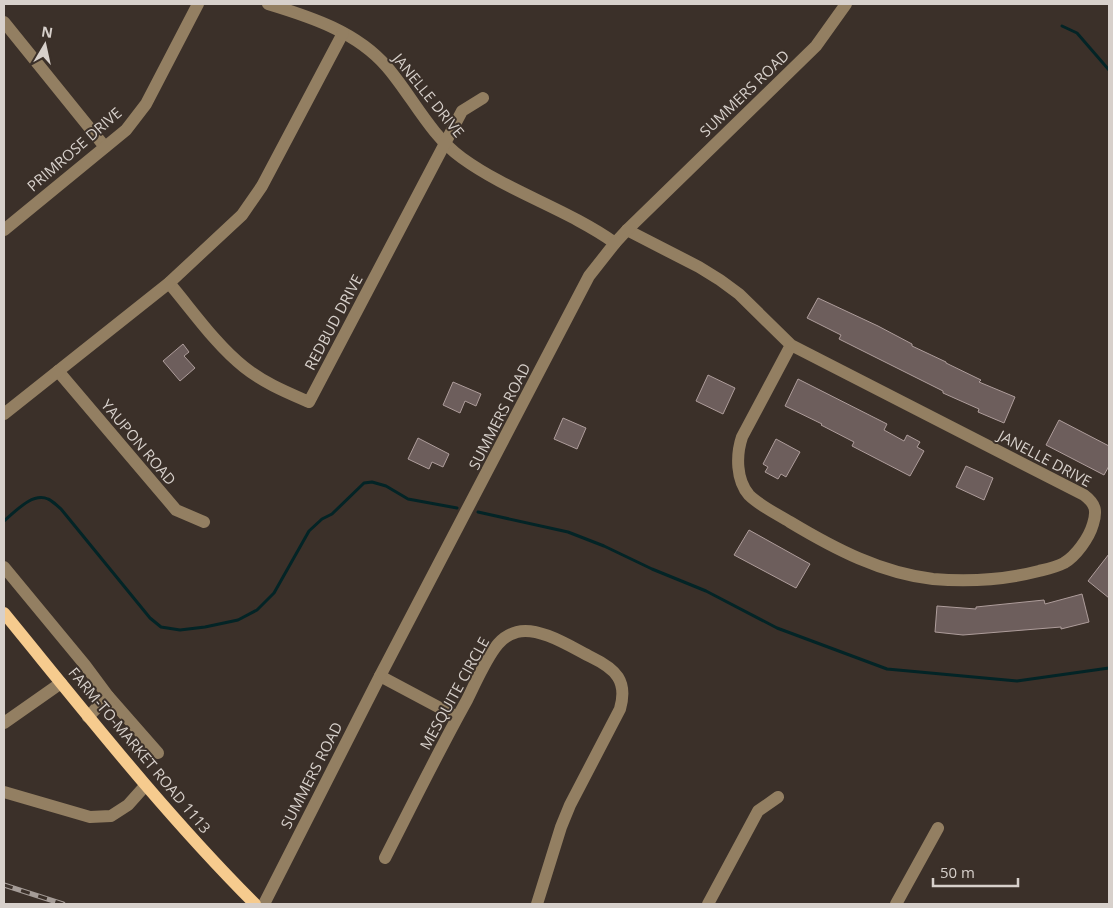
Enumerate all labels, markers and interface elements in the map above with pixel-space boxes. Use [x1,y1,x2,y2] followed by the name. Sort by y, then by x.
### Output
[20,20,70,70] north arrow
[40,21,54,42] text: N
[695,45,793,141] street label: SUMMERS ROAD
[388,47,469,141] street label: JANELLE DRIVE
[23,102,125,196] street label: PRIMROSE DRIVE
[299,271,367,373] street label: REDBUD DRIVE
[463,359,535,473] street label: SUMMERS ROAD
[97,395,181,489] street label: YAUPON ROAD
[993,424,1095,491] street label: JANELLE DRIVE
[415,633,493,753] street label: MESQUITE CIRCLE
[65,663,215,837] street label: FARM-TO-MARKET ROAD 1113
[275,718,347,832] street label: SUMMERS ROAD
[933,856,1018,888] scale bar
[940,862,975,882] text: 50 m

